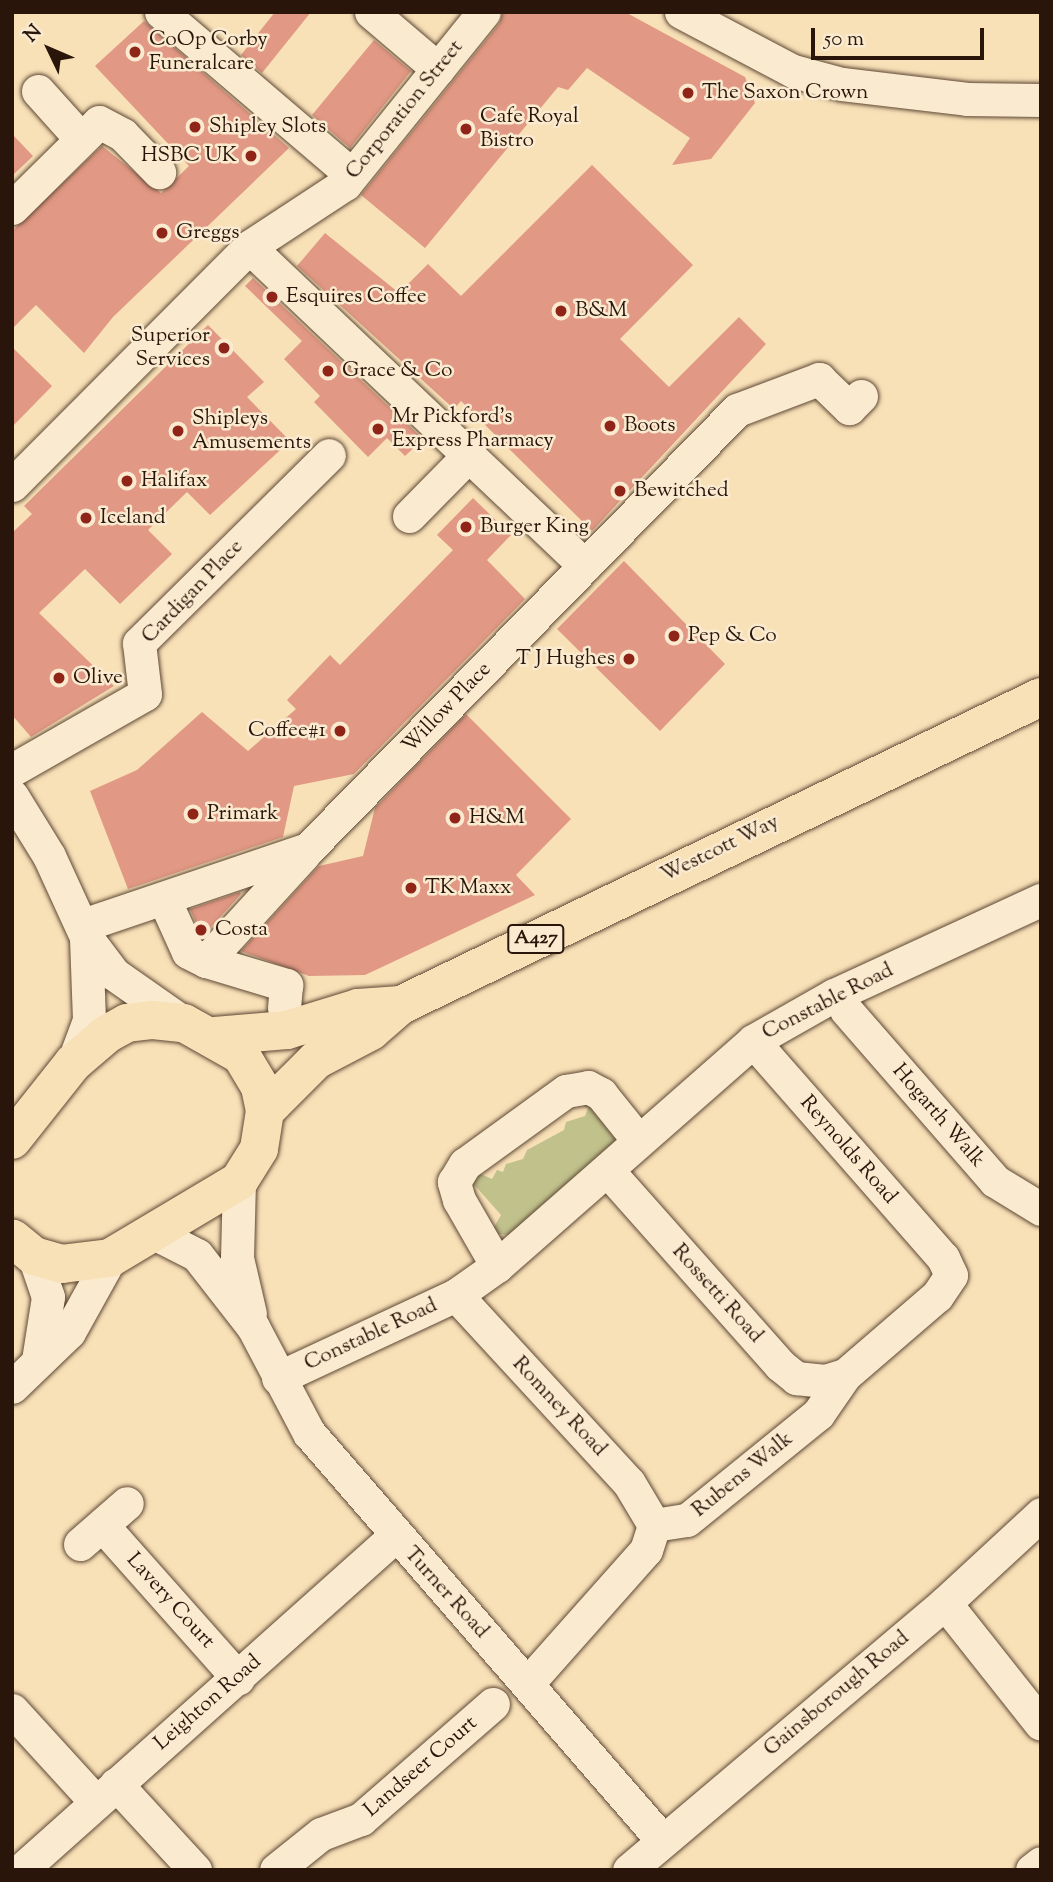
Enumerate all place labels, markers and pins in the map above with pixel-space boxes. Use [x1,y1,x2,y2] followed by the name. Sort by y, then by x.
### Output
[149,27,268,77] place label: CoOp Corby Funeralcare
[127,44,143,60] marker: CoOp Corby Funeralcare
[702,80,869,106] place label: The Saxon Crown
[680,85,696,101] marker: The Saxon Crown
[480,104,579,154] place label: Cafe Royal Bistro
[209,114,326,140] place label: Shipley Slots
[187,119,203,135] marker: Shipley Slots
[458,121,474,137] marker: Cafe Royal Bistro
[141,143,237,169] place label: HSBC UK
[243,148,259,164] marker: HSBC UK
[176,220,239,246] place label: Greggs
[154,225,170,241] marker: Greggs
[286,284,427,310] place label: Esquires Coffee
[264,289,280,305] marker: Esquires Coffee
[575,298,627,324] place label: B&M
[553,303,569,319] marker: B&M
[131,323,210,373] place label: Superior Services
[216,340,232,356] marker: Superior Services
[342,358,452,384] place label: Grace & Co
[320,363,336,379] marker: Grace & Co
[392,404,554,454] place label: Mr Pickford's Express Pharmacy
[192,406,311,456] place label: Shipleys Amusements
[624,413,676,439] place label: Boots
[602,418,618,434] marker: Boots
[370,421,386,437] marker: Mr Pickford's Express Pharmacy
[170,423,186,439] marker: Shipleys Amusements
[141,468,208,494] place label: Halifax
[119,473,135,489] marker: Halifax
[634,478,729,504] place label: Bewitched
[612,483,628,499] marker: Bewitched
[100,505,166,531] place label: Iceland
[78,510,94,526] marker: Iceland
[480,514,589,540] place label: Burger King
[458,519,474,535] marker: Burger King
[688,623,777,649] place label: Pep & Co
[666,628,682,644] marker: Pep & Co
[516,646,615,672] place label: T J Hughes
[621,651,637,667] marker: T J Hughes
[73,665,123,691] place label: Olive
[51,670,67,686] marker: Olive
[248,718,326,744] place label: Coffee#1
[332,723,348,739] marker: Coffee#1
[207,801,278,827] place label: Primark
[469,805,525,831] place label: H&M
[185,806,201,822] marker: Primark
[447,810,463,826] marker: H&M
[425,875,511,901] place label: TK Maxx
[403,880,419,896] marker: TK Maxx
[215,917,268,943] place label: Costa
[193,922,209,938] marker: Costa

